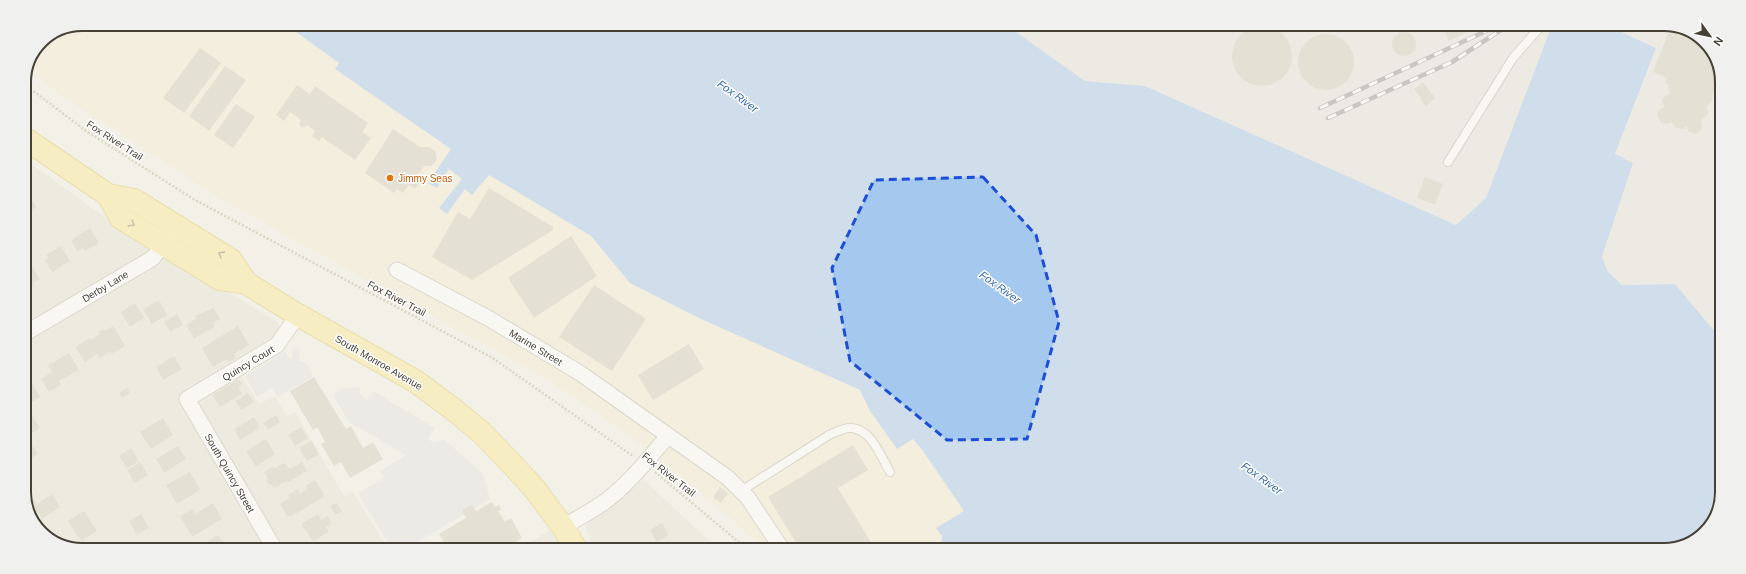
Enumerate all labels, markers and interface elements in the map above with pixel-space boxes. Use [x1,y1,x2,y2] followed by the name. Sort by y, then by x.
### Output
[1690,16,1730,56] north arrow
[1711,35,1726,48] text: N
[715,77,762,115] water label: Fox River
[85,118,145,163] street label: Fox River Trail
[385,173,395,183] marker: Jimmy Seas
[398,173,452,184] place label: Jimmy Seas
[128,220,135,227] one-way arrow
[218,251,225,259] one-way arrow
[80,268,131,304] street label: Derby Lane
[977,268,1024,306] water label: Fox River
[366,278,428,318] street label: Fox River Trail
[507,327,564,368] street label: Marine Street
[333,333,425,392] street label: South Monroe Avenue
[220,344,276,383] street label: Quincy Court
[202,432,257,515] street label: South Quincy Street
[640,450,697,499] street label: Fox River Trail
[1239,459,1286,497] water label: Fox River

